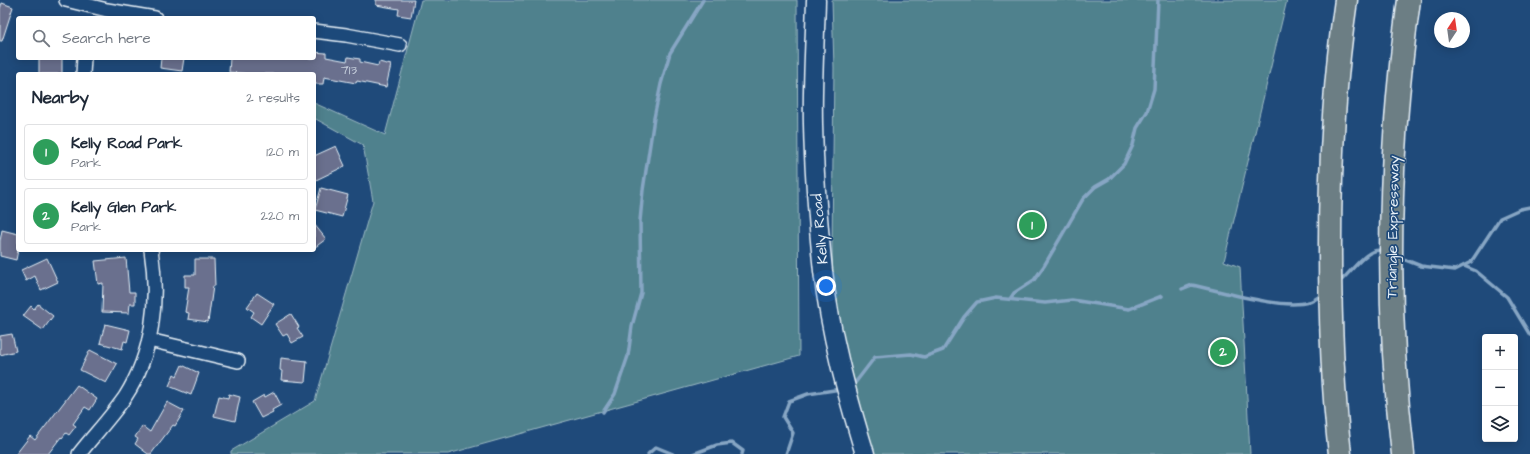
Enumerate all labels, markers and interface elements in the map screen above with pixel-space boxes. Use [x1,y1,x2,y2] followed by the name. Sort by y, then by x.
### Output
[1434,12,1470,48] north arrow
[16,16,316,60] search box
[30,27,52,49] icon: search
[62,28,151,49] text: Search here
[341,61,358,79] house number: 713
[32,86,89,110] text: Nearby
[246,89,300,107] text: 2 results
[71,133,182,154] text: Kelly Road Park
[45,143,47,161] text: 1
[266,143,299,161] text: 120 m
[71,154,101,172] text: Park
[1381,155,1406,299] street label: Triangle Expressway
[806,193,835,265] street label: Kelly Road
[71,197,176,218] text: Kelly Glen Park
[42,207,50,225] text: 2
[261,207,299,225] text: 220 m
[1019,210,1045,240] pin: 1
[71,218,101,236] text: Park
[816,276,836,296] your location
[1482,334,1518,442] map controls
[1482,334,1518,370] button: +
[1210,337,1236,367] pin: 2
[1482,370,1518,406] button: −
[1482,406,1518,442] button: layers

